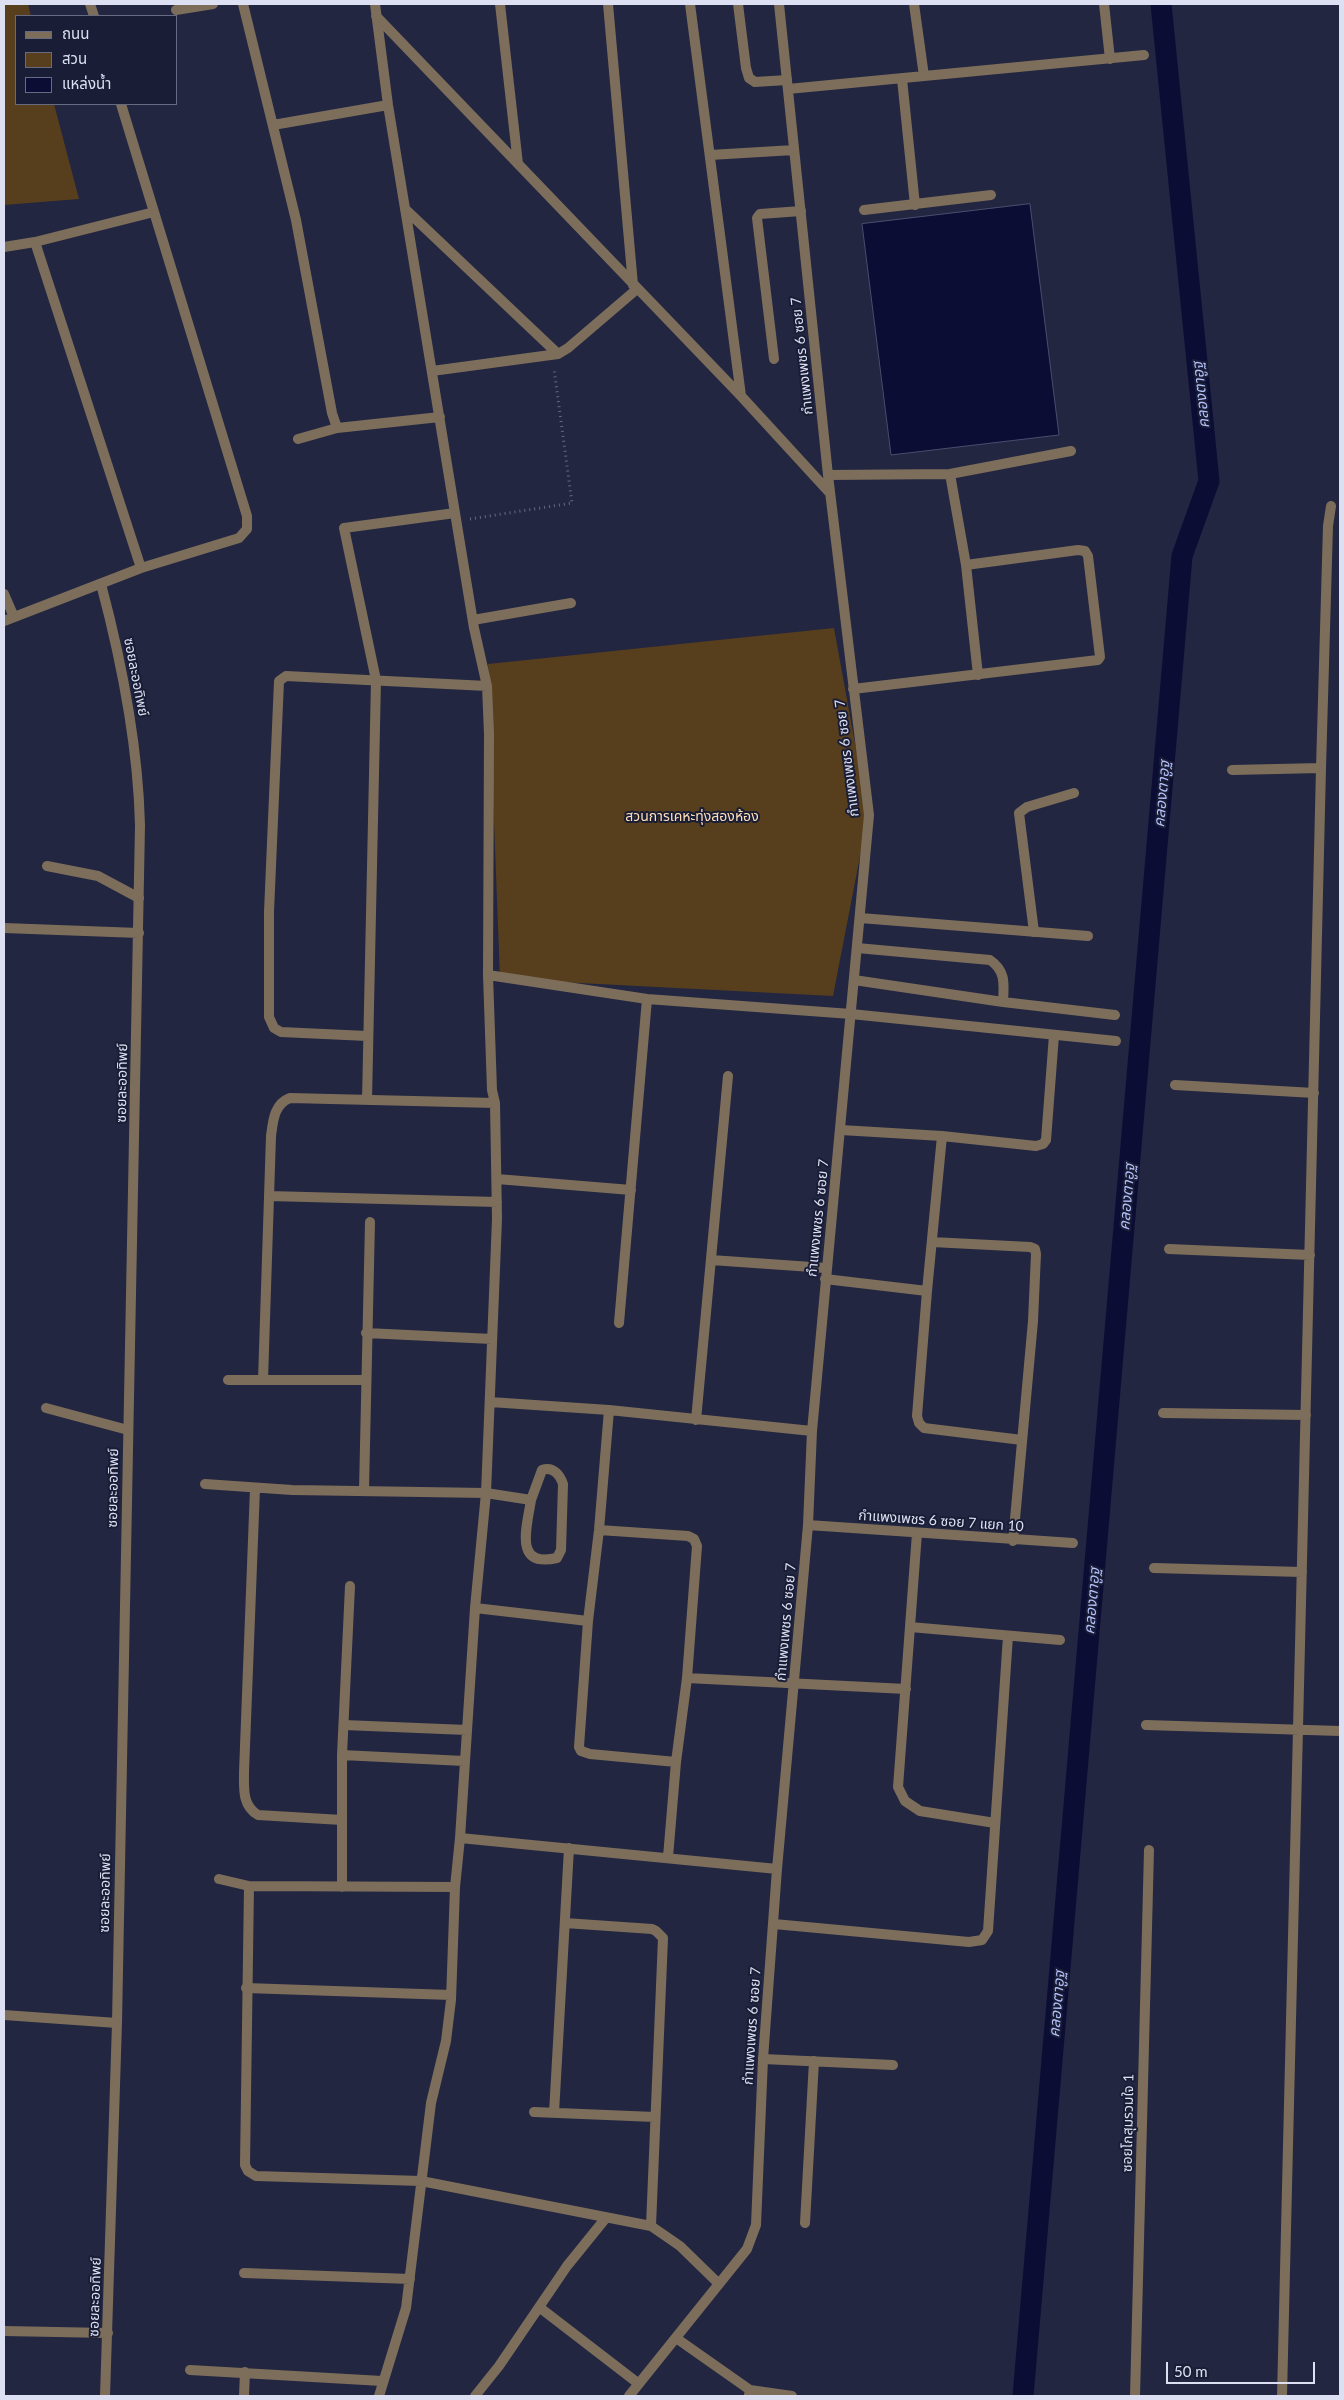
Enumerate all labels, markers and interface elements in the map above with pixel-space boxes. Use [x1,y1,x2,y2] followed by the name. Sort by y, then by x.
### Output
[15,15,178,105] legend
[62,24,89,42] text: ถนน
[62,49,87,67] text: สวน
[62,74,111,92] text: แหล่งน้ำ
[787,296,817,416] street label: กำแพงเพชร 6 ซอย 7
[1189,361,1213,429] water label: คลองตาอูฐ
[120,636,152,718] street label: ซอยละออทิพย์
[831,698,863,818] street label: กำแพงเพชร 6 ซอย 7
[1150,760,1174,828] water label: คลองตาอูฐ
[625,808,759,824] park label: สวนการเคหะทุ่งสองห้อง
[113,1043,131,1123] street label: ซอยละออทิพย์
[803,1158,833,1278] street label: กำแพงเพชร 6 ซอย 7
[1115,1163,1139,1231] water label: คลองตาอูฐ
[104,1448,122,1528] street label: ซอยละออทิพย์
[858,1507,1024,1535] street label: กำแพงเพชร 6 ซอย 7 แยก 10
[772,1562,800,1682] street label: กำแพงเพชร 6 ซอย 7
[1080,1567,1104,1635] water label: คลองตาอูฐ
[96,1853,114,1933] street label: ซอยละออทิพย์
[739,1966,765,2086] street label: กำแพงเพชร 6 ซอย 7
[1045,1970,1069,2038] water label: คลองตาอูฐ
[1119,2074,1137,2172] street label: ซอยโกสุมรวมใจ 1
[85,2257,105,2337] street label: ซอยละออทิพย์
[1169,2352,1318,2384] scale bar
[1174,2362,1208,2380] text: 50 m

